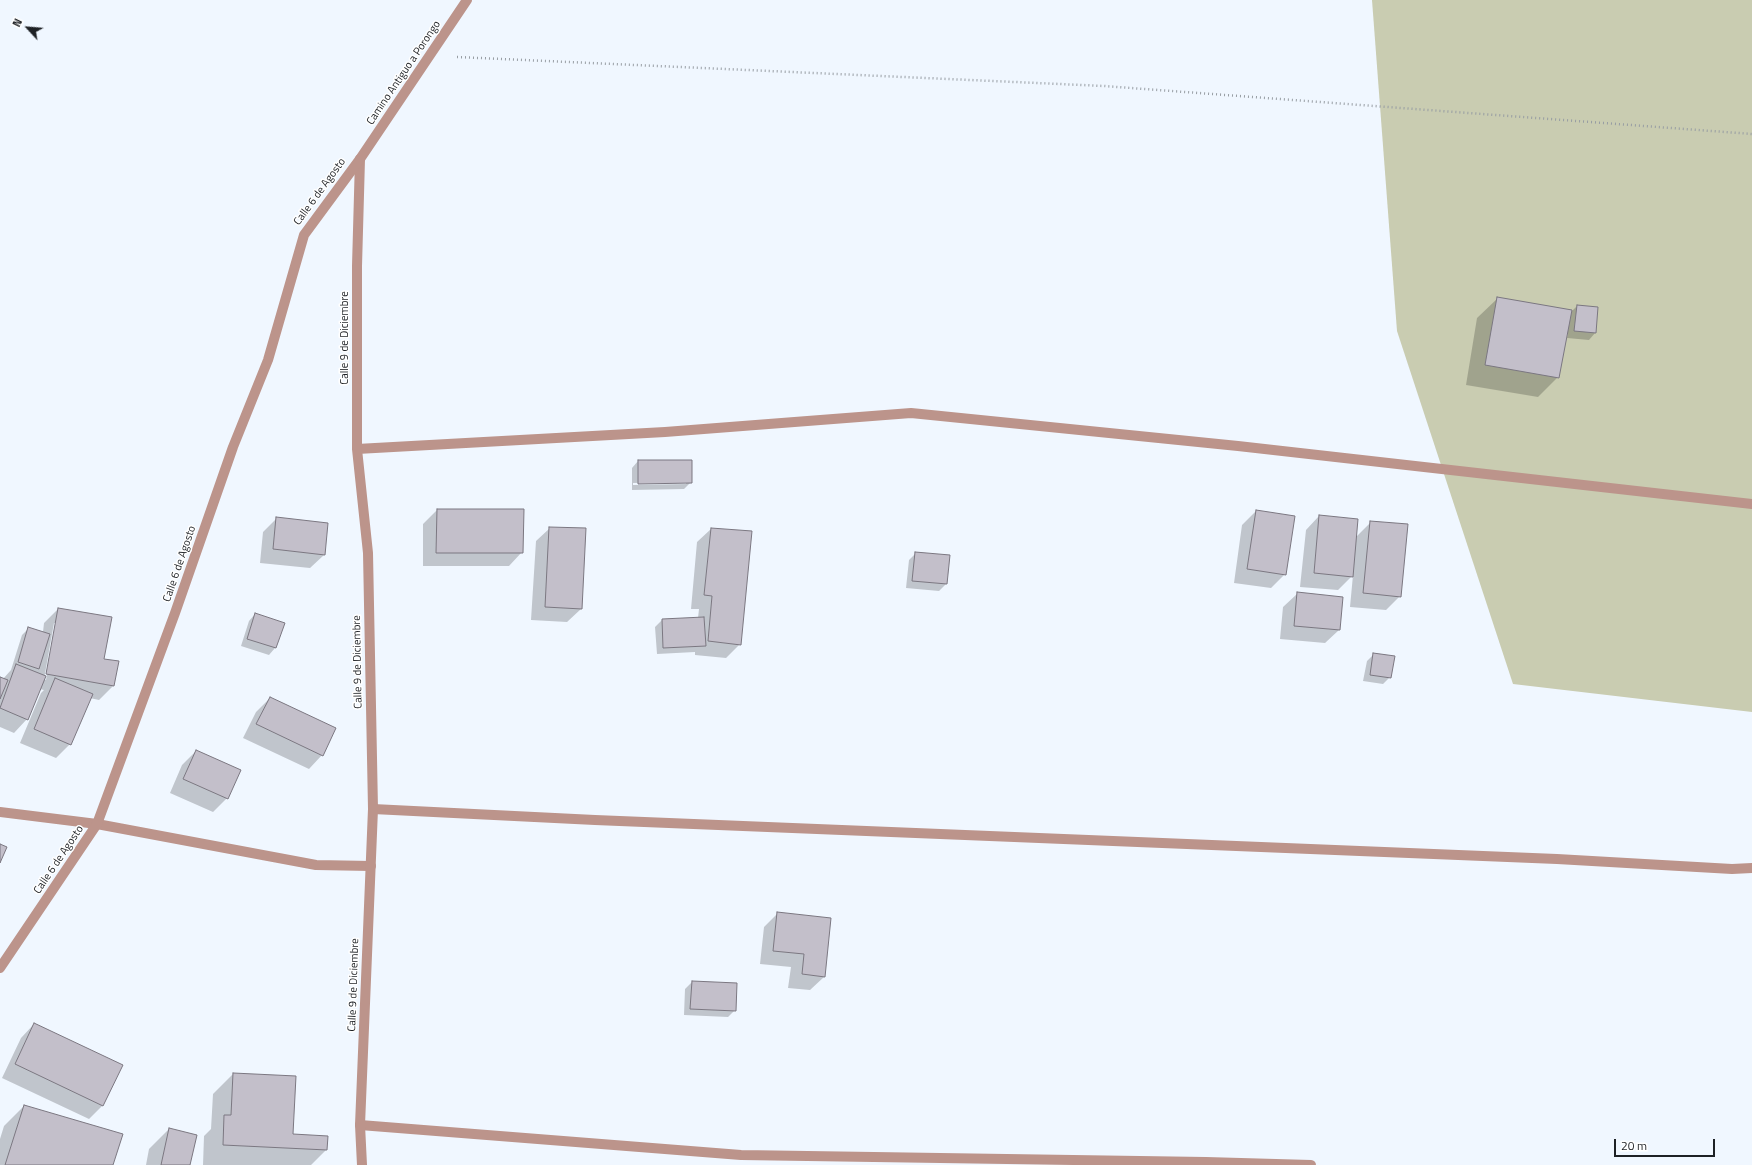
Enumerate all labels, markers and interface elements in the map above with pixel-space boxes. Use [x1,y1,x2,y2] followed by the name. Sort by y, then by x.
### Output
[8,8,48,48] north arrow
[8,16,26,30] text: N
[364,18,444,128] street label: Camino Antiguo a Porongo
[291,156,349,228] street label: Calle 6 de Agosto
[338,291,352,385] street label: Calle 9 de Diciembre
[161,524,199,604] street label: Calle 6 de Agosto
[351,615,365,709] street label: Calle 9 de Diciembre
[31,823,87,897] street label: Calle 6 de Agosto
[346,938,362,1032] street label: Calle 9 de Diciembre
[1616,1131,1717,1157] scale bar
[1621,1136,1647,1155] text: 20 m

